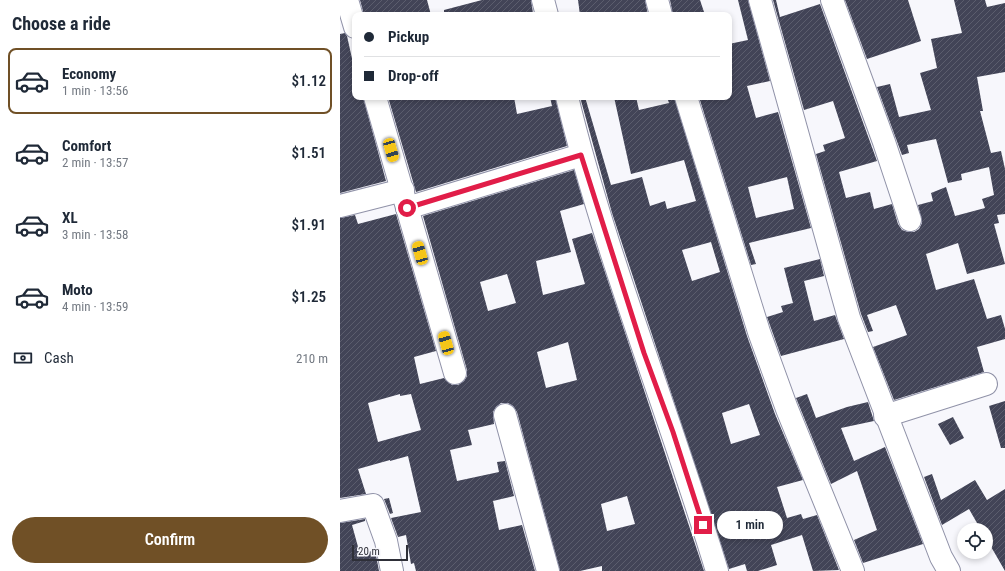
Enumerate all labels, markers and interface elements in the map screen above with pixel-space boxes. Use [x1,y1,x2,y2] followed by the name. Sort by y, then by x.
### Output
[12,13,111,34] text: Choose a ride
[388,28,429,46] text: Pickup
[14,63,50,99] icon: car
[62,65,116,83] text: Economy
[388,67,439,85] text: Drop-off
[292,72,326,90] text: $1.12
[62,83,128,98] text: 1 min · 13:56
[14,135,50,171] icon: car
[62,137,111,155] text: Comfort
[382,137,400,163] car
[292,144,326,162] text: $1.51
[62,155,128,170] text: 2 min · 13:57
[398,199,416,217] route start
[14,207,50,243] icon: car
[62,209,78,227] text: XL
[292,216,326,234] text: $1.91
[62,227,128,242] text: 3 min · 13:58
[411,240,429,266] car
[14,279,50,315] icon: car
[62,281,93,299] text: Moto
[292,288,326,306] text: $1.25
[62,299,128,314] text: 4 min · 13:59
[437,330,455,356] car
[12,347,34,369] icon: cash
[44,349,74,367] text: Cash
[296,351,328,366] text: 210 m
[717,511,783,539] callout: 1 min
[694,516,712,534] route end
[12,517,328,563] button: Confirm
[736,517,764,532] text: 1 min
[957,523,993,559] map controls
[957,523,993,559] button: locate
[352,543,408,562] scale bar
[358,545,380,558] text: 20 m

